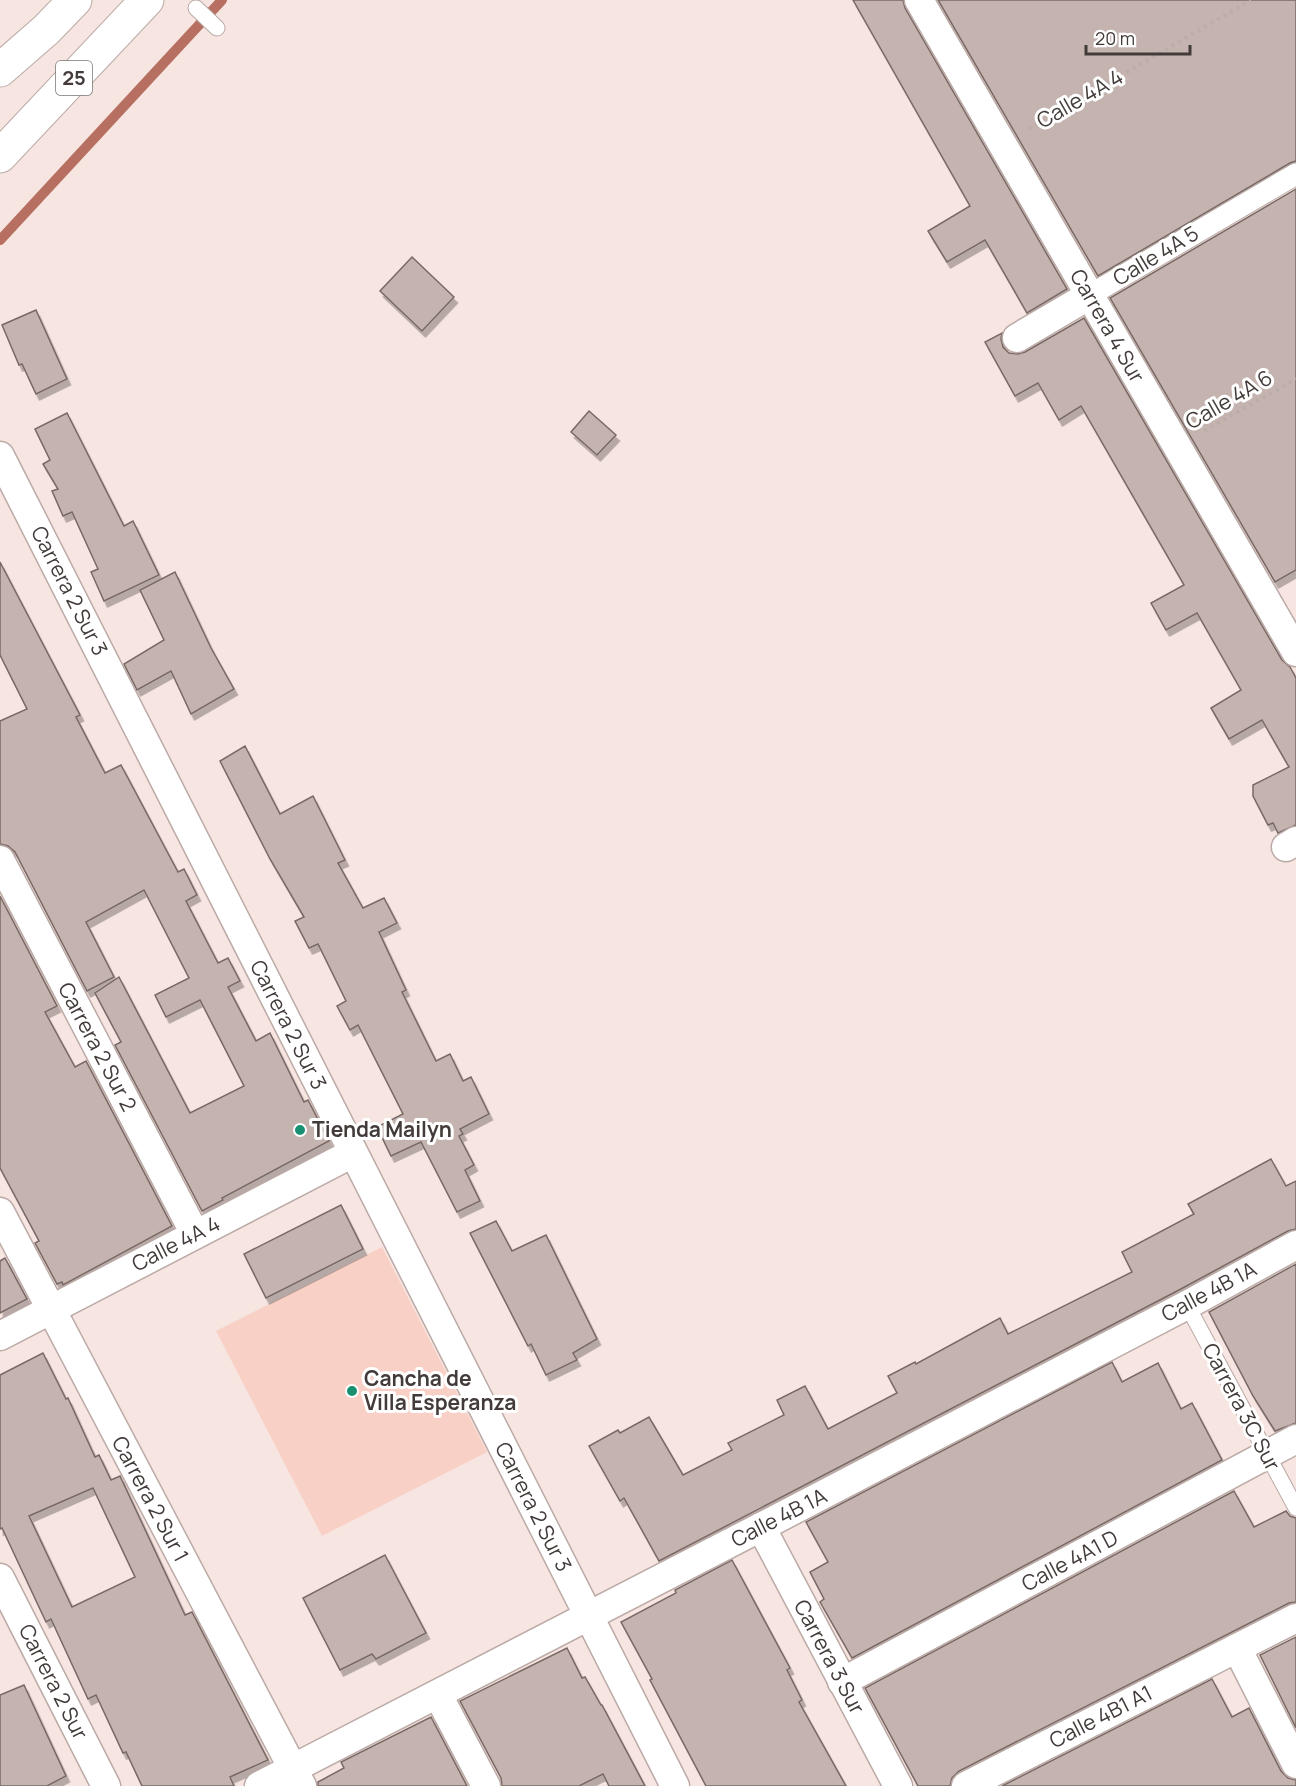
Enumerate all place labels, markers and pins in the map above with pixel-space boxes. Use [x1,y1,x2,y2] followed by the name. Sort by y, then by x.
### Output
[312,1115,452,1143] place label: Tienda Mailyn
[293,1123,307,1137] marker: Tienda Mailyn
[364,1364,516,1416] place label: Cancha de Villa Esperanza
[345,1384,359,1398] marker: Cancha de Villa Esperanza

